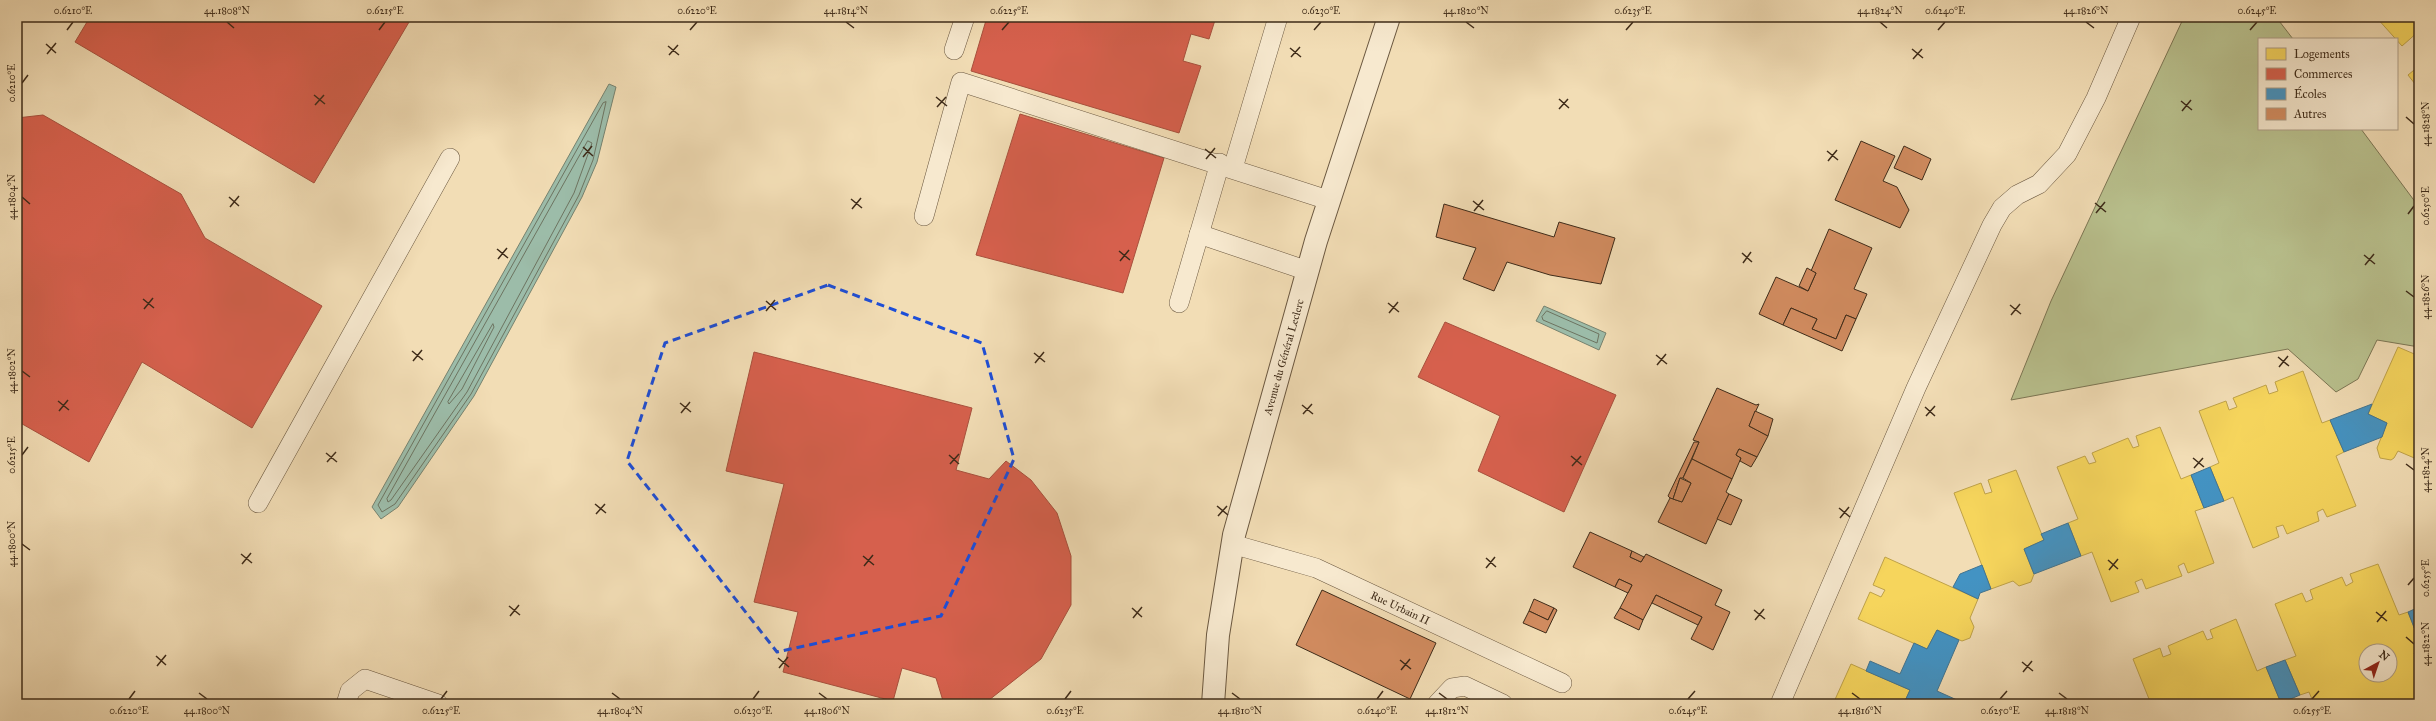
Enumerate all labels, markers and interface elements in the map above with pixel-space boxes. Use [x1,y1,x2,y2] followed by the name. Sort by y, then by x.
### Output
[54,5,92,17] text: 0.6210°E
[204,5,250,17] text: 44.1808°N
[366,5,404,17] text: 0.6215°E
[677,5,717,17] text: 0.6220°E
[824,5,869,17] text: 44.1814°N
[990,5,1028,17] text: 0.6225°E
[1302,5,1340,17] text: 0.6230°E
[1443,5,1489,17] text: 44.1820°N
[1614,5,1652,17] text: 0.6235°E
[1857,5,1903,17] text: 44.1824°N
[1925,5,1965,17] text: 0.6240°E
[2064,5,2109,17] text: 44.1826°N
[2238,5,2276,17] text: 0.6245°E
[2258,38,2398,130] legend
[2294,47,2350,62] text: Logements
[6,64,18,102] text: 0.6210°E
[2294,67,2352,81] text: Commerces
[2294,85,2326,101] text: Écoles
[2420,101,2432,147] text: 44.1828°N
[2293,107,2326,121] text: Autres
[6,173,18,220] text: 44.1804°N
[2420,186,2432,226] text: 0.6250°E
[2420,274,2432,319] text: 44.1826°N
[1261,297,1307,417] street label: Avenue du Général Leclerc
[6,348,18,394] text: 44.1802°N
[6,436,18,474] text: 0.6215°E
[2420,447,2432,493] text: 44.1824°N
[6,520,18,567] text: 44.1800°N
[2420,559,2432,597] text: 0.6255°E
[1368,589,1432,627] street label: Rue Urbain II
[2420,621,2432,666] text: 44.1822°N
[2358,643,2398,683] north arrow
[2376,648,2392,664] text: N
[109,705,149,717] text: 0.6220°E
[184,705,231,717] text: 44.1800°N
[422,705,460,717] text: 0.6225°E
[597,705,644,717] text: 44.1804°N
[734,705,772,717] text: 0.6230°E
[804,705,850,717] text: 44.1806°N
[1046,705,1084,717] text: 0.6235°E
[1218,705,1263,717] text: 44.1810°N
[1357,705,1397,717] text: 0.6240°E
[1425,705,1469,717] text: 44.1812°N
[1669,705,1707,717] text: 0.6245°E
[1838,705,1882,717] text: 44.1816°N
[1980,705,2020,717] text: 0.6250°E
[2045,705,2090,717] text: 44.1818°N
[2293,705,2331,717] text: 0.6255°E

